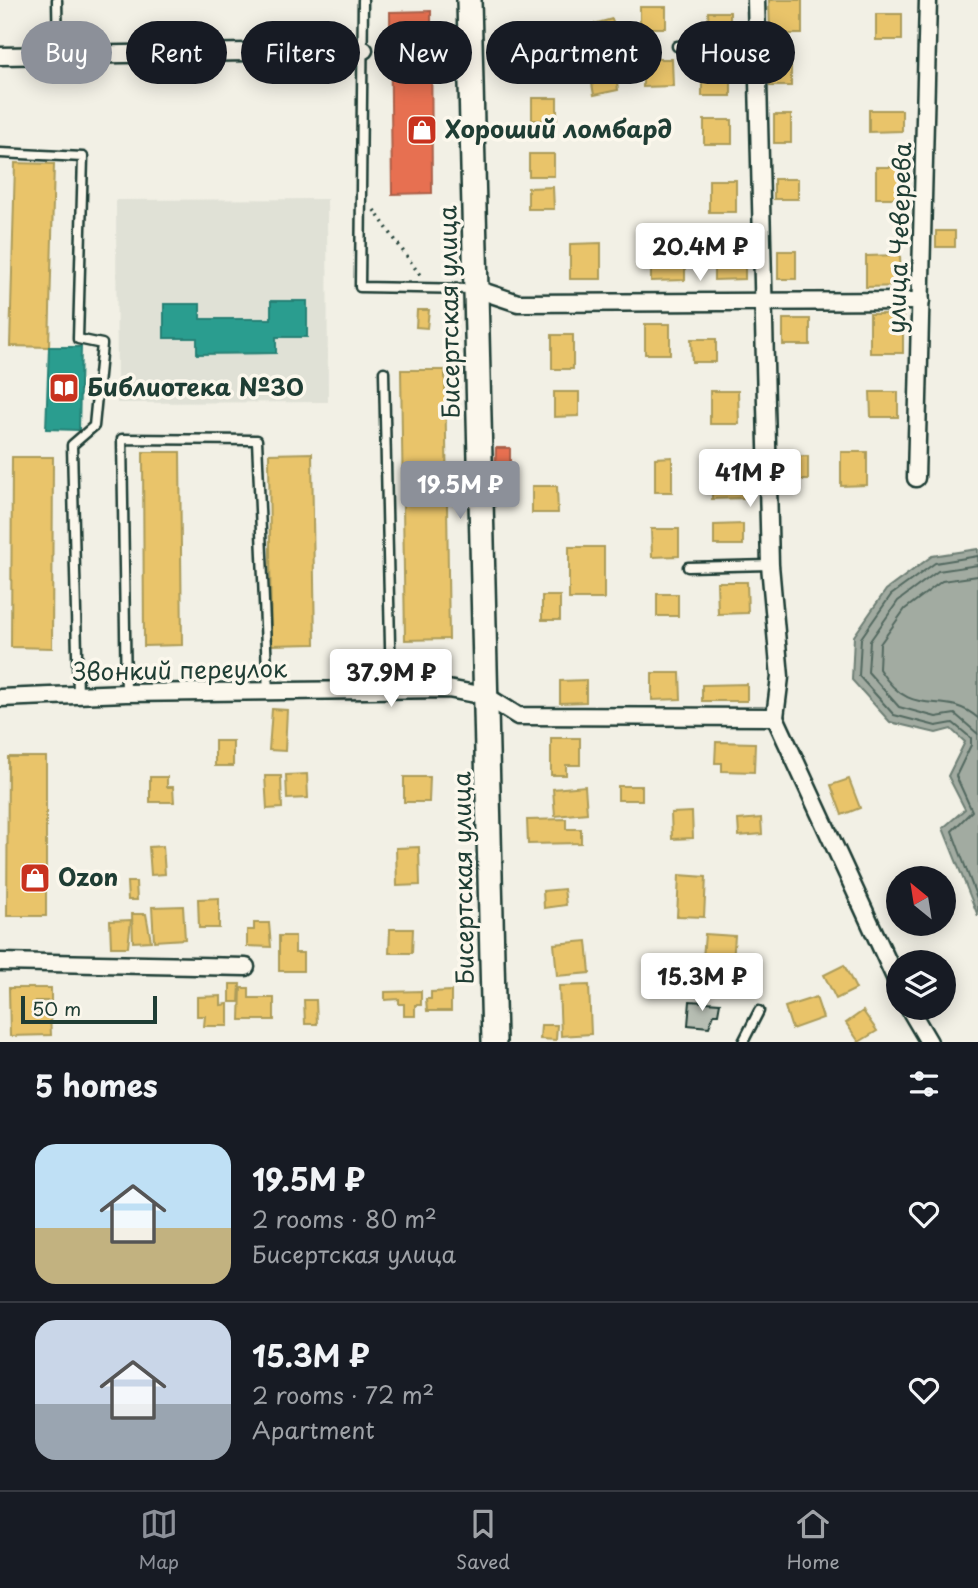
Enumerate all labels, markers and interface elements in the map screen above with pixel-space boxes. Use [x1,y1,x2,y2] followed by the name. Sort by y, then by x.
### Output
[21,21,112,84] chip: Buy
[126,21,227,84] chip: Rent
[241,21,360,84] chip: Filters
[374,21,472,84] chip: New
[486,21,662,84] chip: Apartment
[676,21,795,84] chip: House
[445,110,672,146] place label: Хороший ломбард
[405,113,439,147] shop icon: Хороший ломбард
[877,141,919,334] street label: улица Чеверева
[428,205,468,419] street label: Бисертская улица
[635,224,765,283] pin: 20.4M ₽
[652,228,748,263] text: 20.4M ₽
[87,368,304,404] place label: Библиотека №30
[47,371,81,405] library icon: Библиотека №30
[701,449,799,509] pin: 41M ₽
[715,454,785,489] text: 41M ₽
[395,462,525,521] pin: 19.5M ₽
[417,466,503,501] text: 19.5M ₽
[72,649,288,689] street label: Звонкий переулок
[326,650,456,709] pin: 37.9M ₽
[346,654,436,689] text: 37.9M ₽
[442,771,482,985] street label: Бисертская улица
[58,858,118,894] place label: Ozon
[18,861,52,895] shop icon: Ozon
[886,866,956,936] north arrow
[886,866,956,1020] map controls
[886,950,956,1020] button: layers
[637,954,767,1013] pin: 15.3M ₽
[657,958,747,993] text: 15.3M ₽
[21,993,158,1025] scale bar
[32,994,81,1022] text: 50 m
[35,1062,158,1107] text: 5 homes
[905,1065,943,1103] icon: filters
[252,1156,365,1201] text: 19.5M ₽
[91,1172,175,1256] icon: home
[905,1195,943,1233] icon: heart
[252,1201,437,1236] text: 2 rooms · 80 m²
[252,1236,456,1271] text: Бисертская улица
[252,1332,370,1377] text: 15.3M ₽
[91,1348,175,1432] icon: home
[905,1371,943,1409] icon: heart
[252,1377,434,1412] text: 2 rooms · 72 m²
[252,1412,375,1447] text: Apartment
[138,1505,179,1575] tab: Map
[456,1505,510,1575] tab: Saved
[787,1505,840,1575] tab: Home

